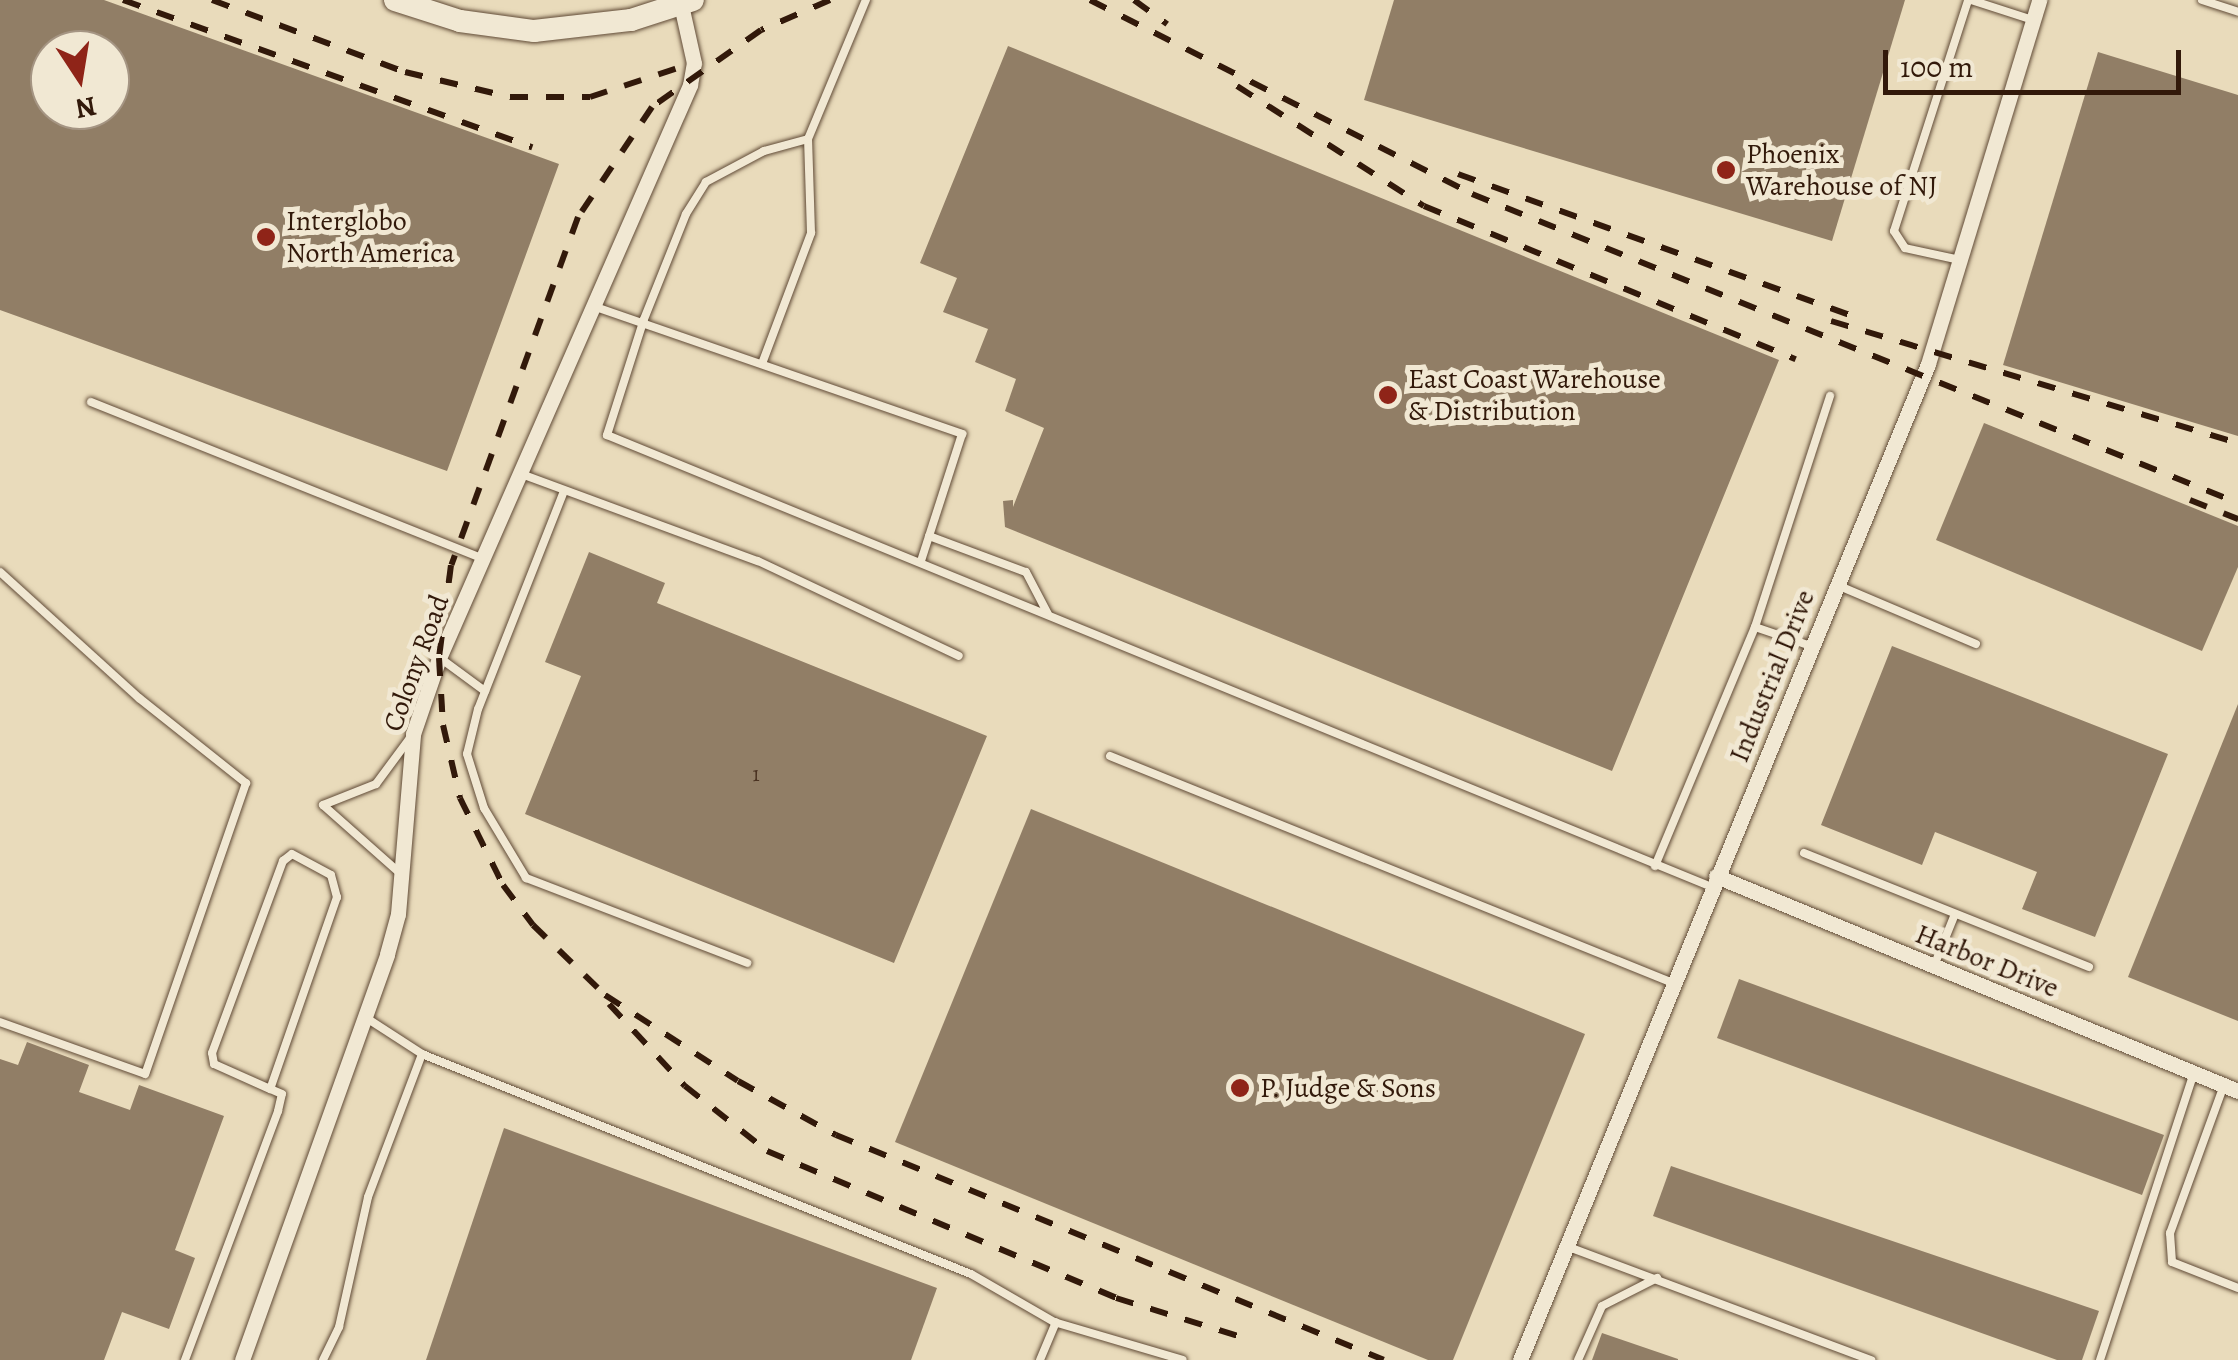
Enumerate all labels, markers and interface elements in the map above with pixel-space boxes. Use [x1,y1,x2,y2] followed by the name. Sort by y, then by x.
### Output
[30,30,130,130] north arrow
[1888,30,2186,92] scale bar
[1900,47,1973,87] text: 100 m
[72,87,100,128] text: N
[1746,137,1937,203] place label: Phoenix Warehouse of NJ
[1715,159,1737,181] marker: Phoenix Warehouse of NJ
[286,204,455,270] place label: Interglobo North America
[255,226,277,248] marker: Interglobo North America
[1408,362,1661,428] place label: East Coast Warehouse & Distribution
[1377,384,1399,406] marker: East Coast Warehouse & Distribution
[1722,585,1822,767] street label: Industrial Drive
[376,590,456,736] street label: Colony Road
[752,762,760,788] house number: 1
[1910,917,2064,1005] street label: Harbor Drive
[1260,1071,1436,1105] place label: P. Judge & Sons
[1229,1077,1251,1099] marker: P. Judge & Sons

